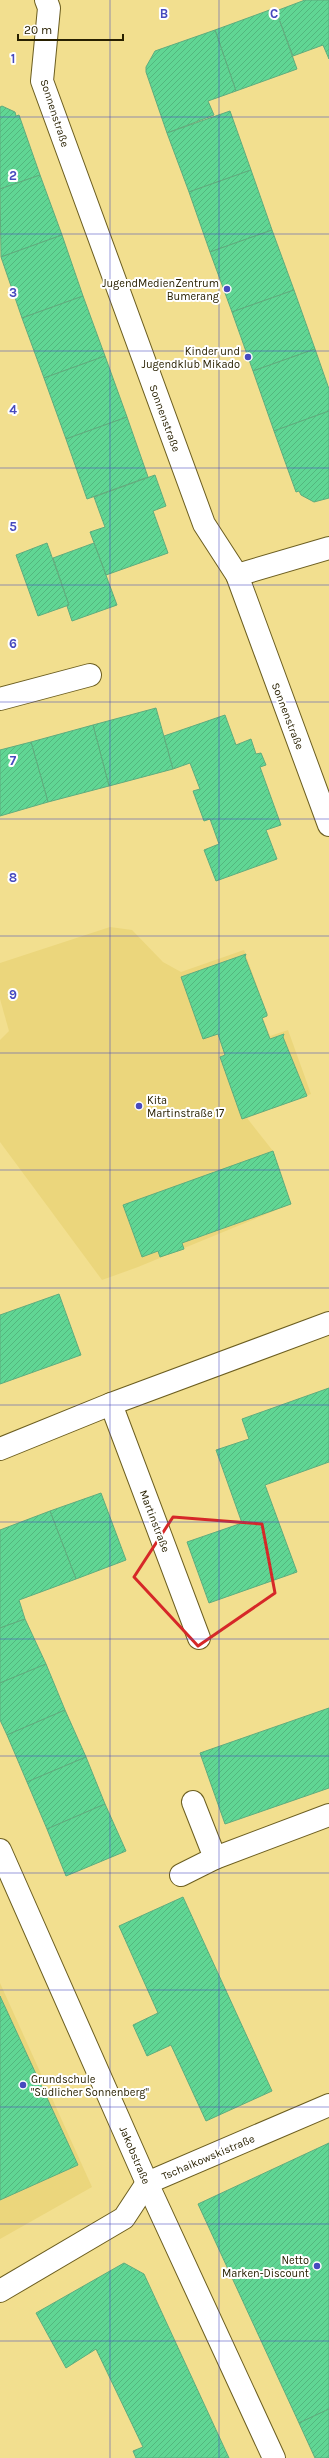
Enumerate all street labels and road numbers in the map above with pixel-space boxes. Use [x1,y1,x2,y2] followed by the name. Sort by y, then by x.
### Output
[37,78,72,149] street label: Sonnenstraße
[146,383,183,454] street label: Sonnenstraße
[269,681,306,752] street label: Sonnenstraße
[137,1488,173,1555] street label: Martinstraße
[117,2124,153,2186] street label: Jakobstraße
[160,2132,257,2183] street label: Tschaikowskistraße

